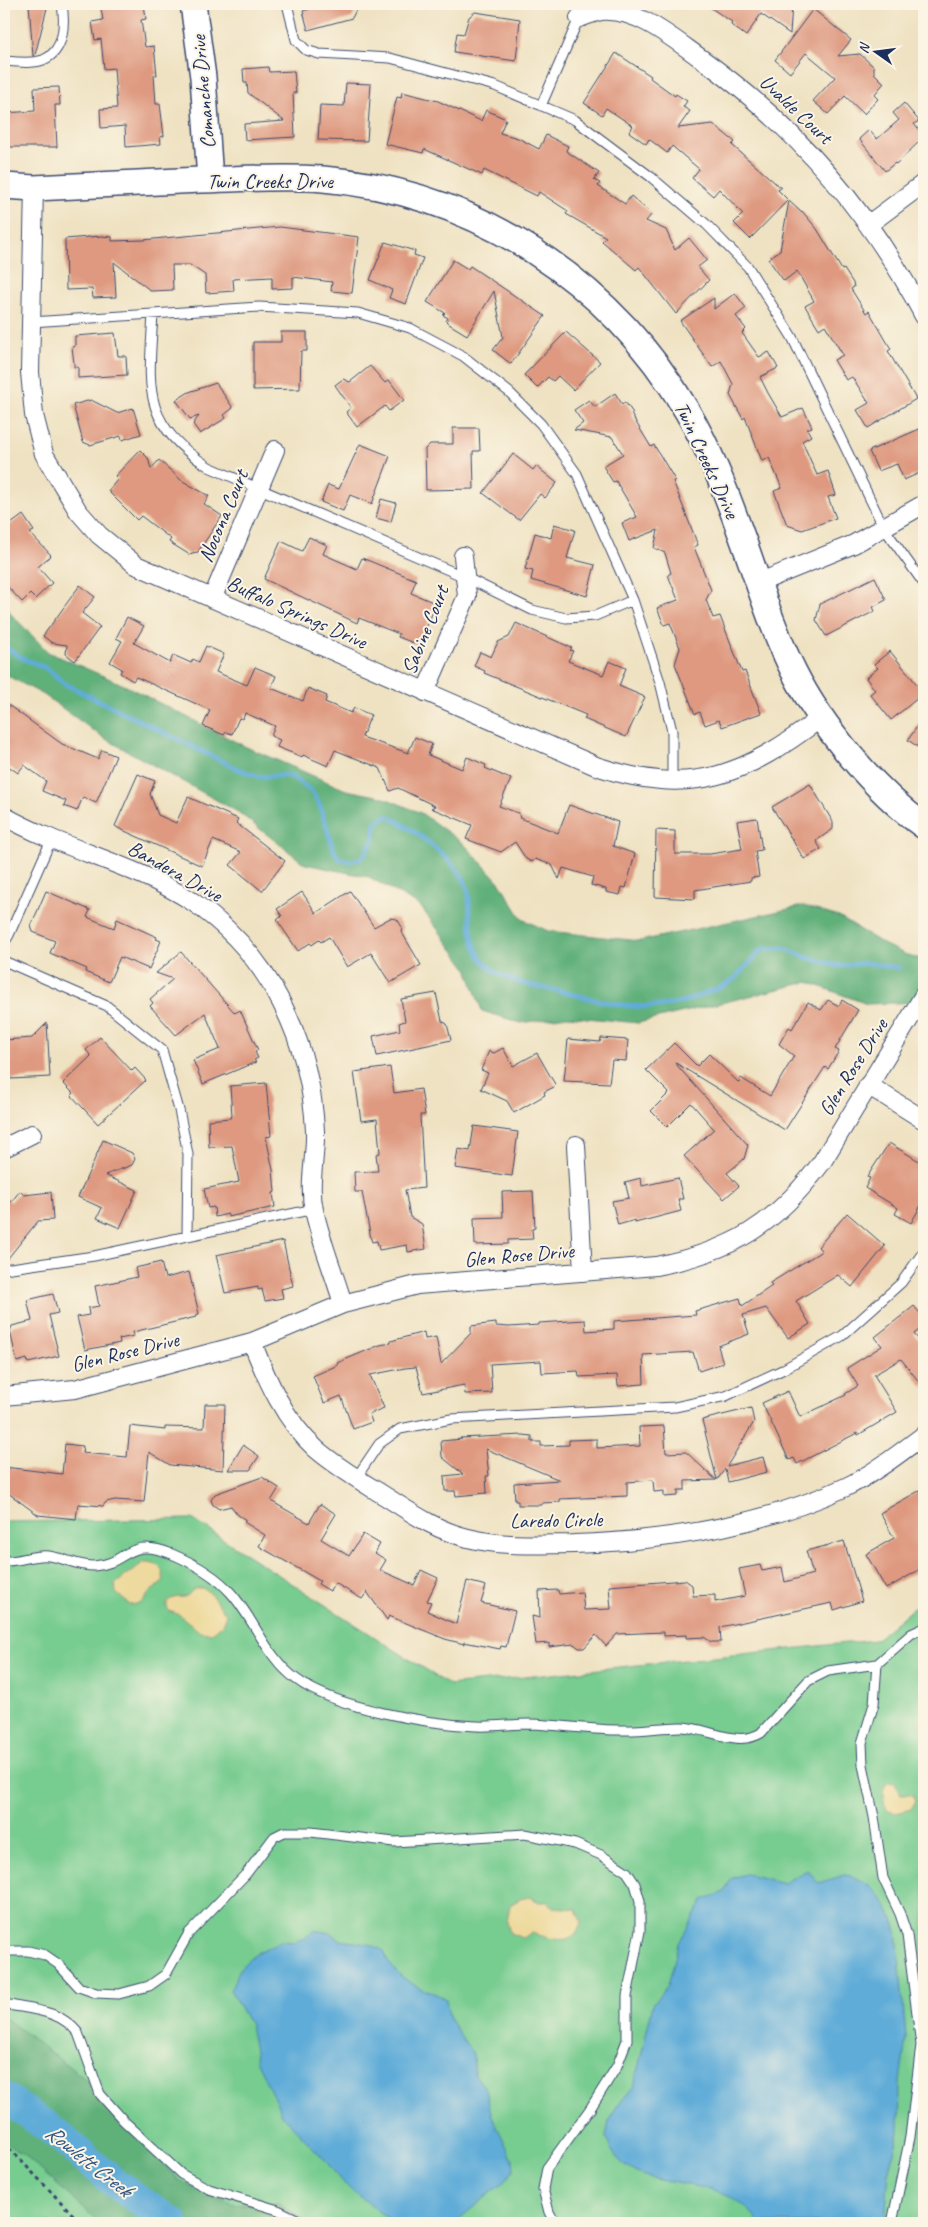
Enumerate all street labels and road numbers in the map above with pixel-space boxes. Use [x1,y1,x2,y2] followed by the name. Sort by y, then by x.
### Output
[185,33,221,150] street label: Comanche Drive
[754,69,839,151] street label: Uvalde Court
[207,168,334,194] street label: Twin Creeks Drive
[669,397,746,524] street label: Twin Creeks Drive
[192,464,255,566] street label: Nocona Court
[223,570,372,655] street label: Buffalo Springs Drive
[395,580,455,678] street label: Sabine Court
[123,835,228,908] street label: Bandera Drive
[813,1013,894,1120] street label: Glen Rose Drive
[463,1237,576,1273] street label: Glen Rose Drive
[69,1326,183,1378] street label: Glen Rose Drive
[510,1506,604,1534] street label: Laredo Circle

